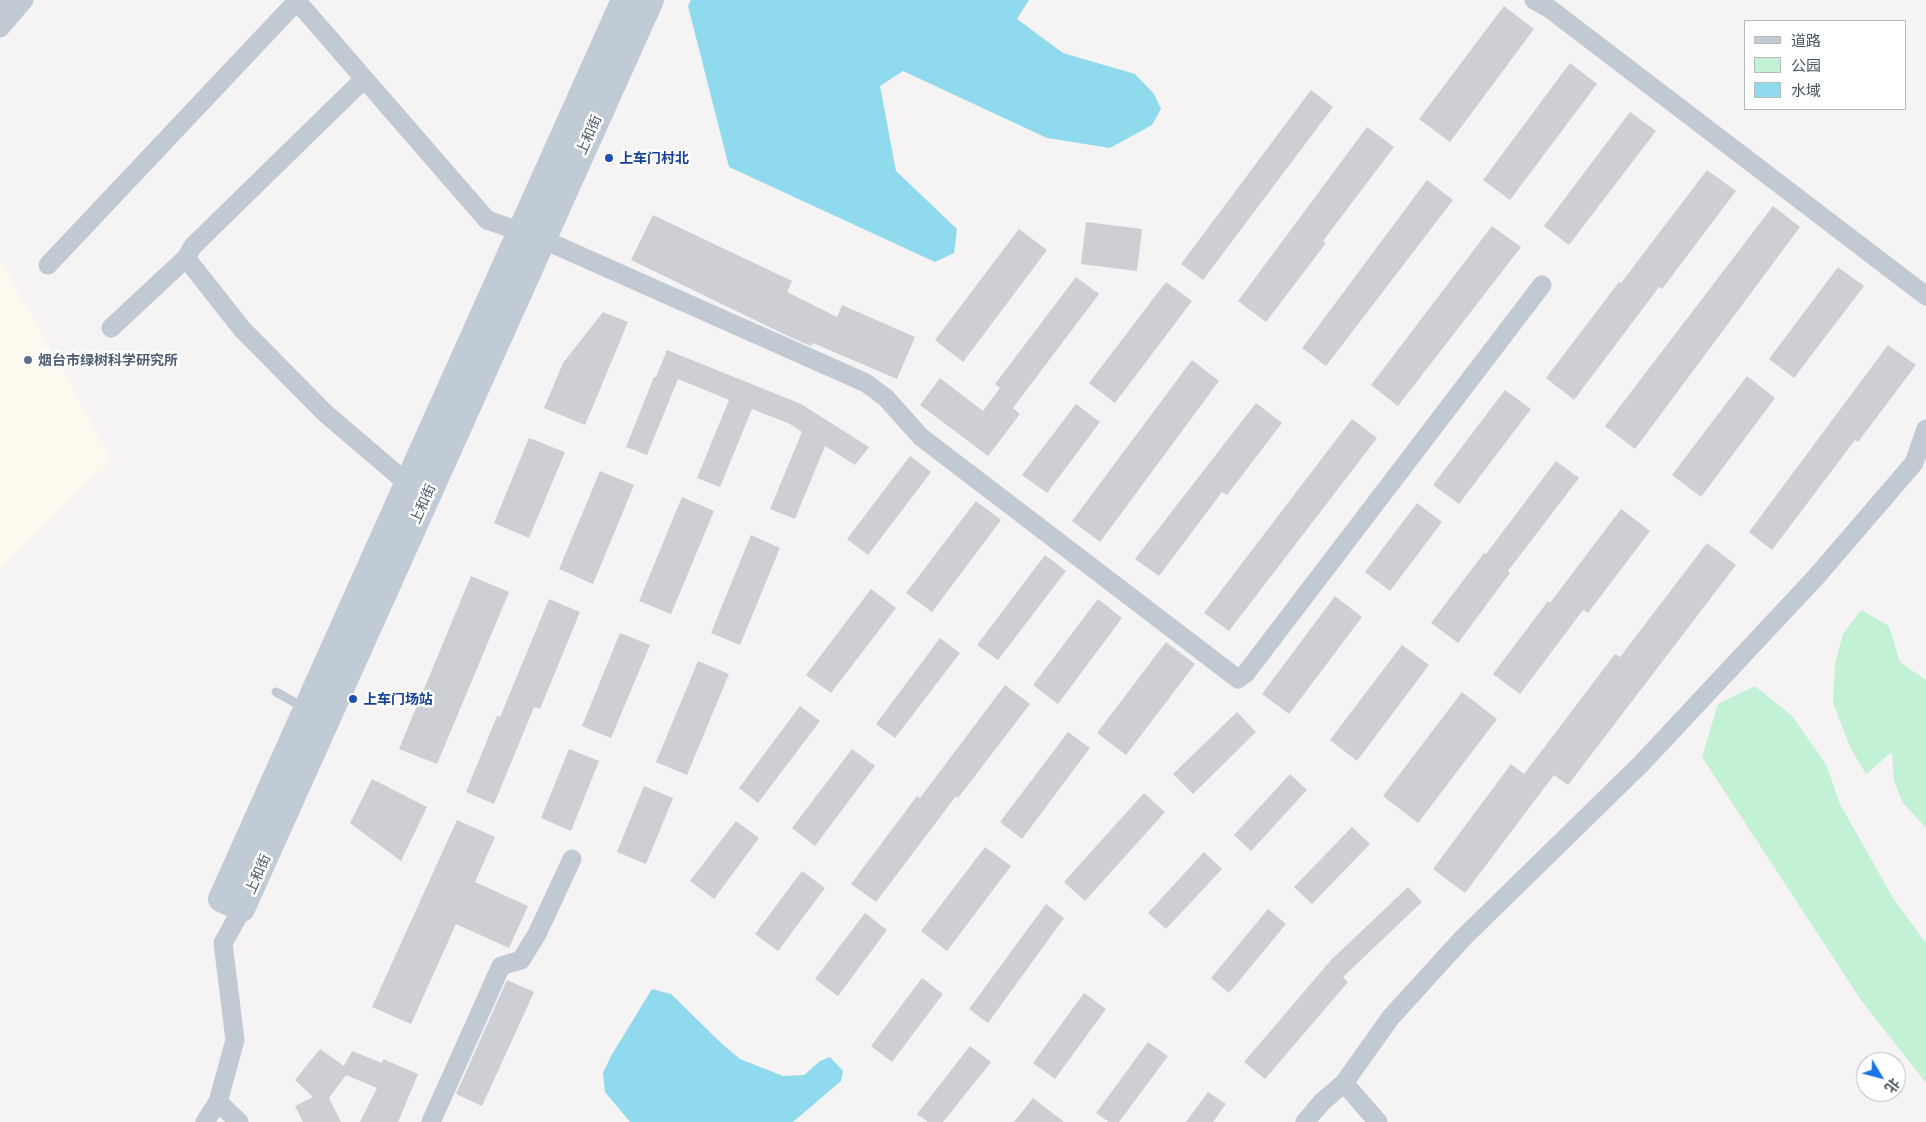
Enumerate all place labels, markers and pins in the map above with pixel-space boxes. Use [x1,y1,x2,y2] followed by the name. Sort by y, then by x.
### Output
[619,150,689,166] place label: 上车门村北
[603,152,615,164] marker: 上车门村北
[38,352,178,368] place label: 烟台市绿树科学研究所
[22,354,34,366] marker: 烟台市绿树科学研究所
[363,691,433,707] place label: 上车门场站
[347,693,359,705] marker: 上车门场站

